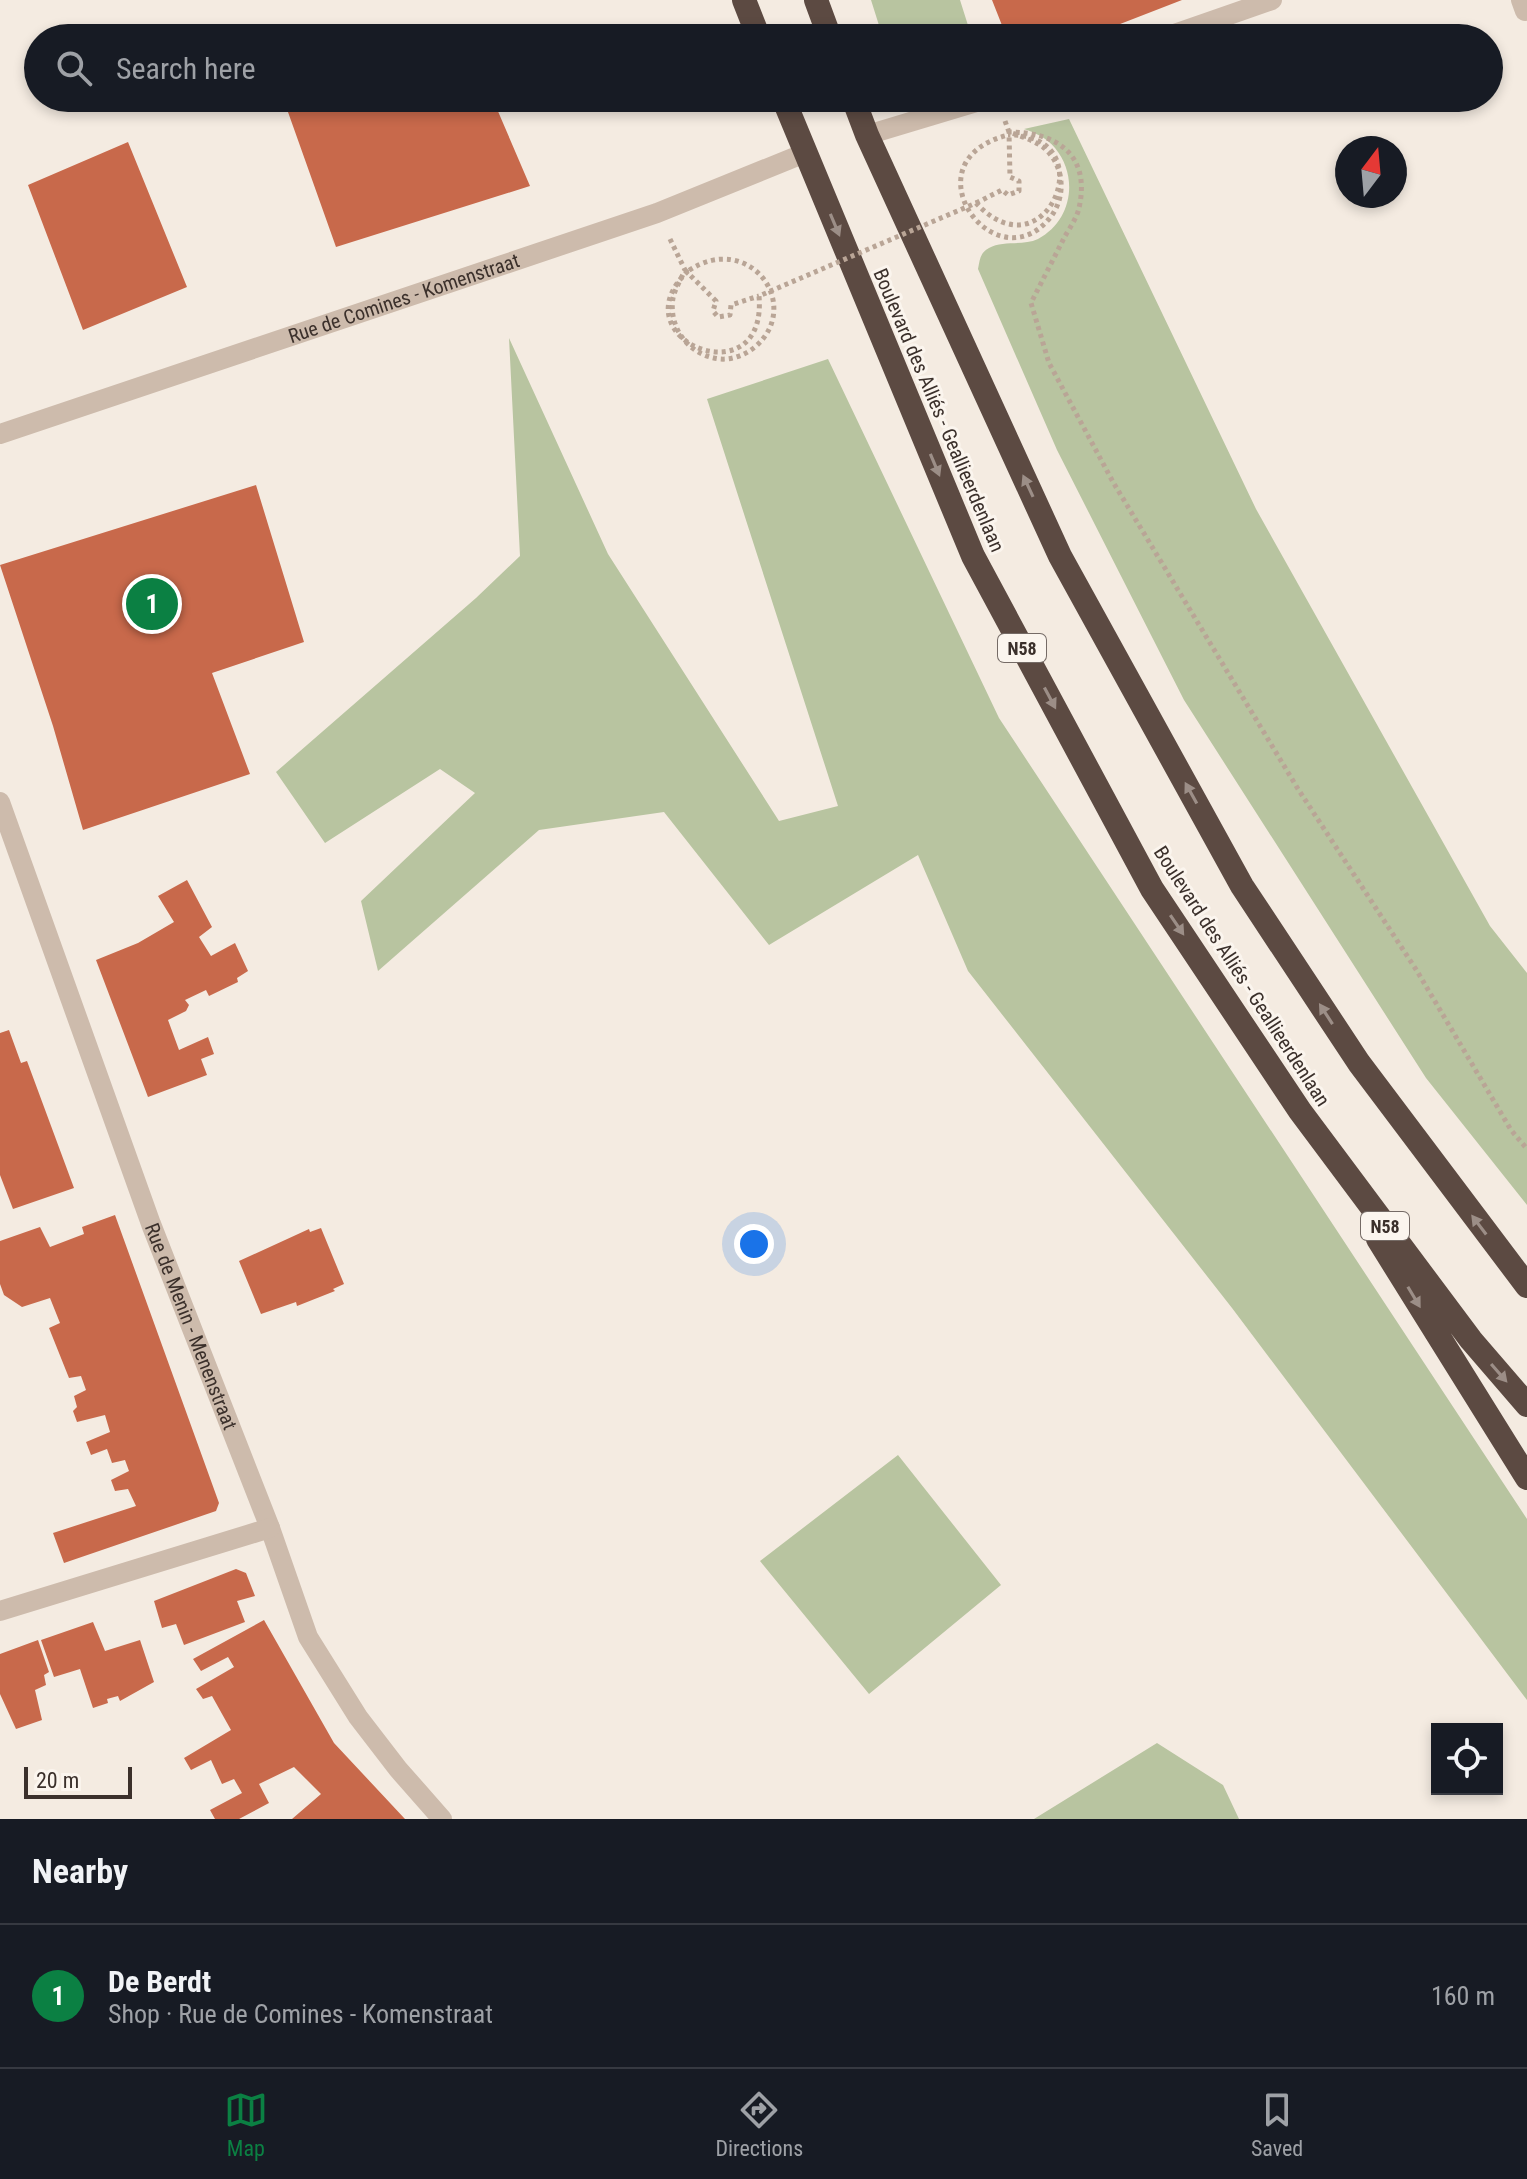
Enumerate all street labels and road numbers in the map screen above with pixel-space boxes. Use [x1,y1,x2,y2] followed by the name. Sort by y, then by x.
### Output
[285,248,522,348] street label: Rue de Comines - Komenstraat
[868,265,1010,555] street label: Boulevard des Alliés - Geallieerdenlaan
[998,634,1046,662] road number: N58
[1149,841,1335,1111] street label: Boulevard des Alliés - Geallieerdenlaan
[1361,1212,1409,1240] road number: N58
[140,1220,242,1433] street label: Rue de Menin - Menenstraat

